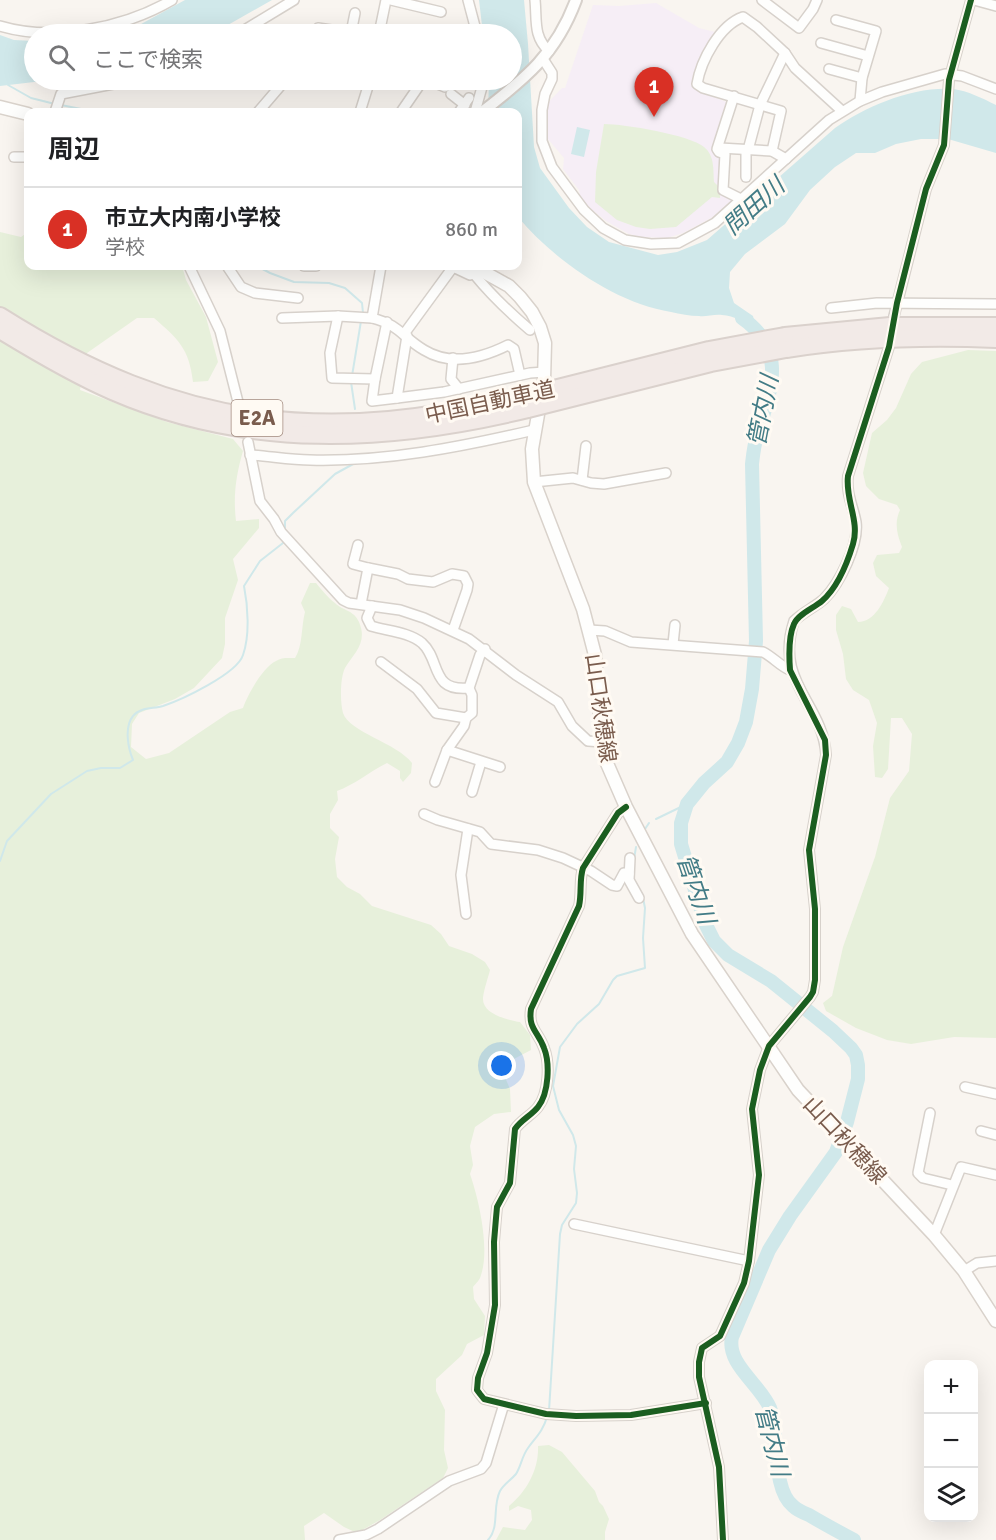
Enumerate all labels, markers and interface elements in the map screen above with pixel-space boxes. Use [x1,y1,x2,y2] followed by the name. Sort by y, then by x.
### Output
[24,24,522,90] search box
[45,41,78,74] icon: search
[93,46,203,73] text: ここで検索
[634,68,674,117] pin: 1
[48,134,100,166] text: 周辺
[717,169,793,241] water label: 問田川
[105,204,281,231] text: 市立大内南小学校
[62,217,73,242] text: 1
[445,217,498,242] text: 860 m
[105,235,145,260] text: 学校
[741,370,785,449] water label: 管内川
[423,375,557,429] street label: 中国自動車道
[232,400,282,436] road number: E2A
[580,652,622,764] street label: 山口秋穂線
[670,850,723,931] water label: 管内川
[487,1051,516,1080] your location
[798,1091,892,1189] street label: 山口秋穂線
[924,1360,978,1522] map controls
[924,1360,978,1414] button: +
[749,1402,796,1482] water label: 管内川
[924,1414,978,1468] button: −
[924,1468,978,1522] button: layers

